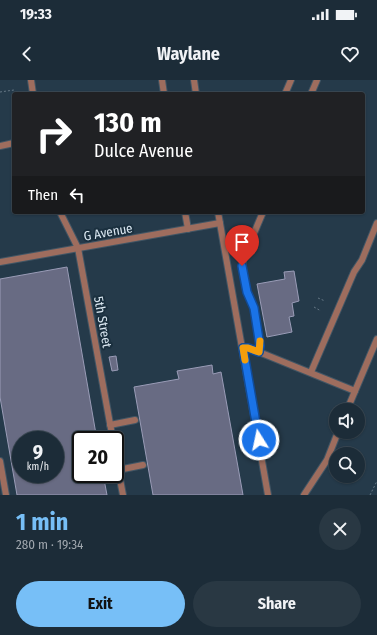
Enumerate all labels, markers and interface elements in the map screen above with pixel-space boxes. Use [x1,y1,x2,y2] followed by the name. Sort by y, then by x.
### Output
[20,5,52,23] text: 19:33
[16,43,38,65] icon: back
[157,43,220,65] text: Waylane
[339,43,361,65] icon: heart
[94,106,162,139] text: 130 m
[28,108,80,160] icon: right
[94,140,193,162] text: Dulce Avenue
[66,184,88,206] icon: left
[28,186,58,204] text: Then
[82,220,134,244] street label: G Avenue
[225,225,259,266] pin
[231,231,253,253] icon: arrive
[91,295,115,350] street label: 5th Street
[329,403,365,483] map controls
[329,403,365,439] button: sound
[238,419,280,461] position arrow
[72,431,124,483] speed limit sign: 20
[33,440,43,464] text: 9
[329,447,365,483] button: search
[27,461,49,473] text: km/h
[16,508,68,536] text: 1 min
[319,508,361,550] button: close
[16,537,83,552] text: 280 m · 19:34
[16,581,185,627] button: Exit
[193,581,361,627] button: Share

